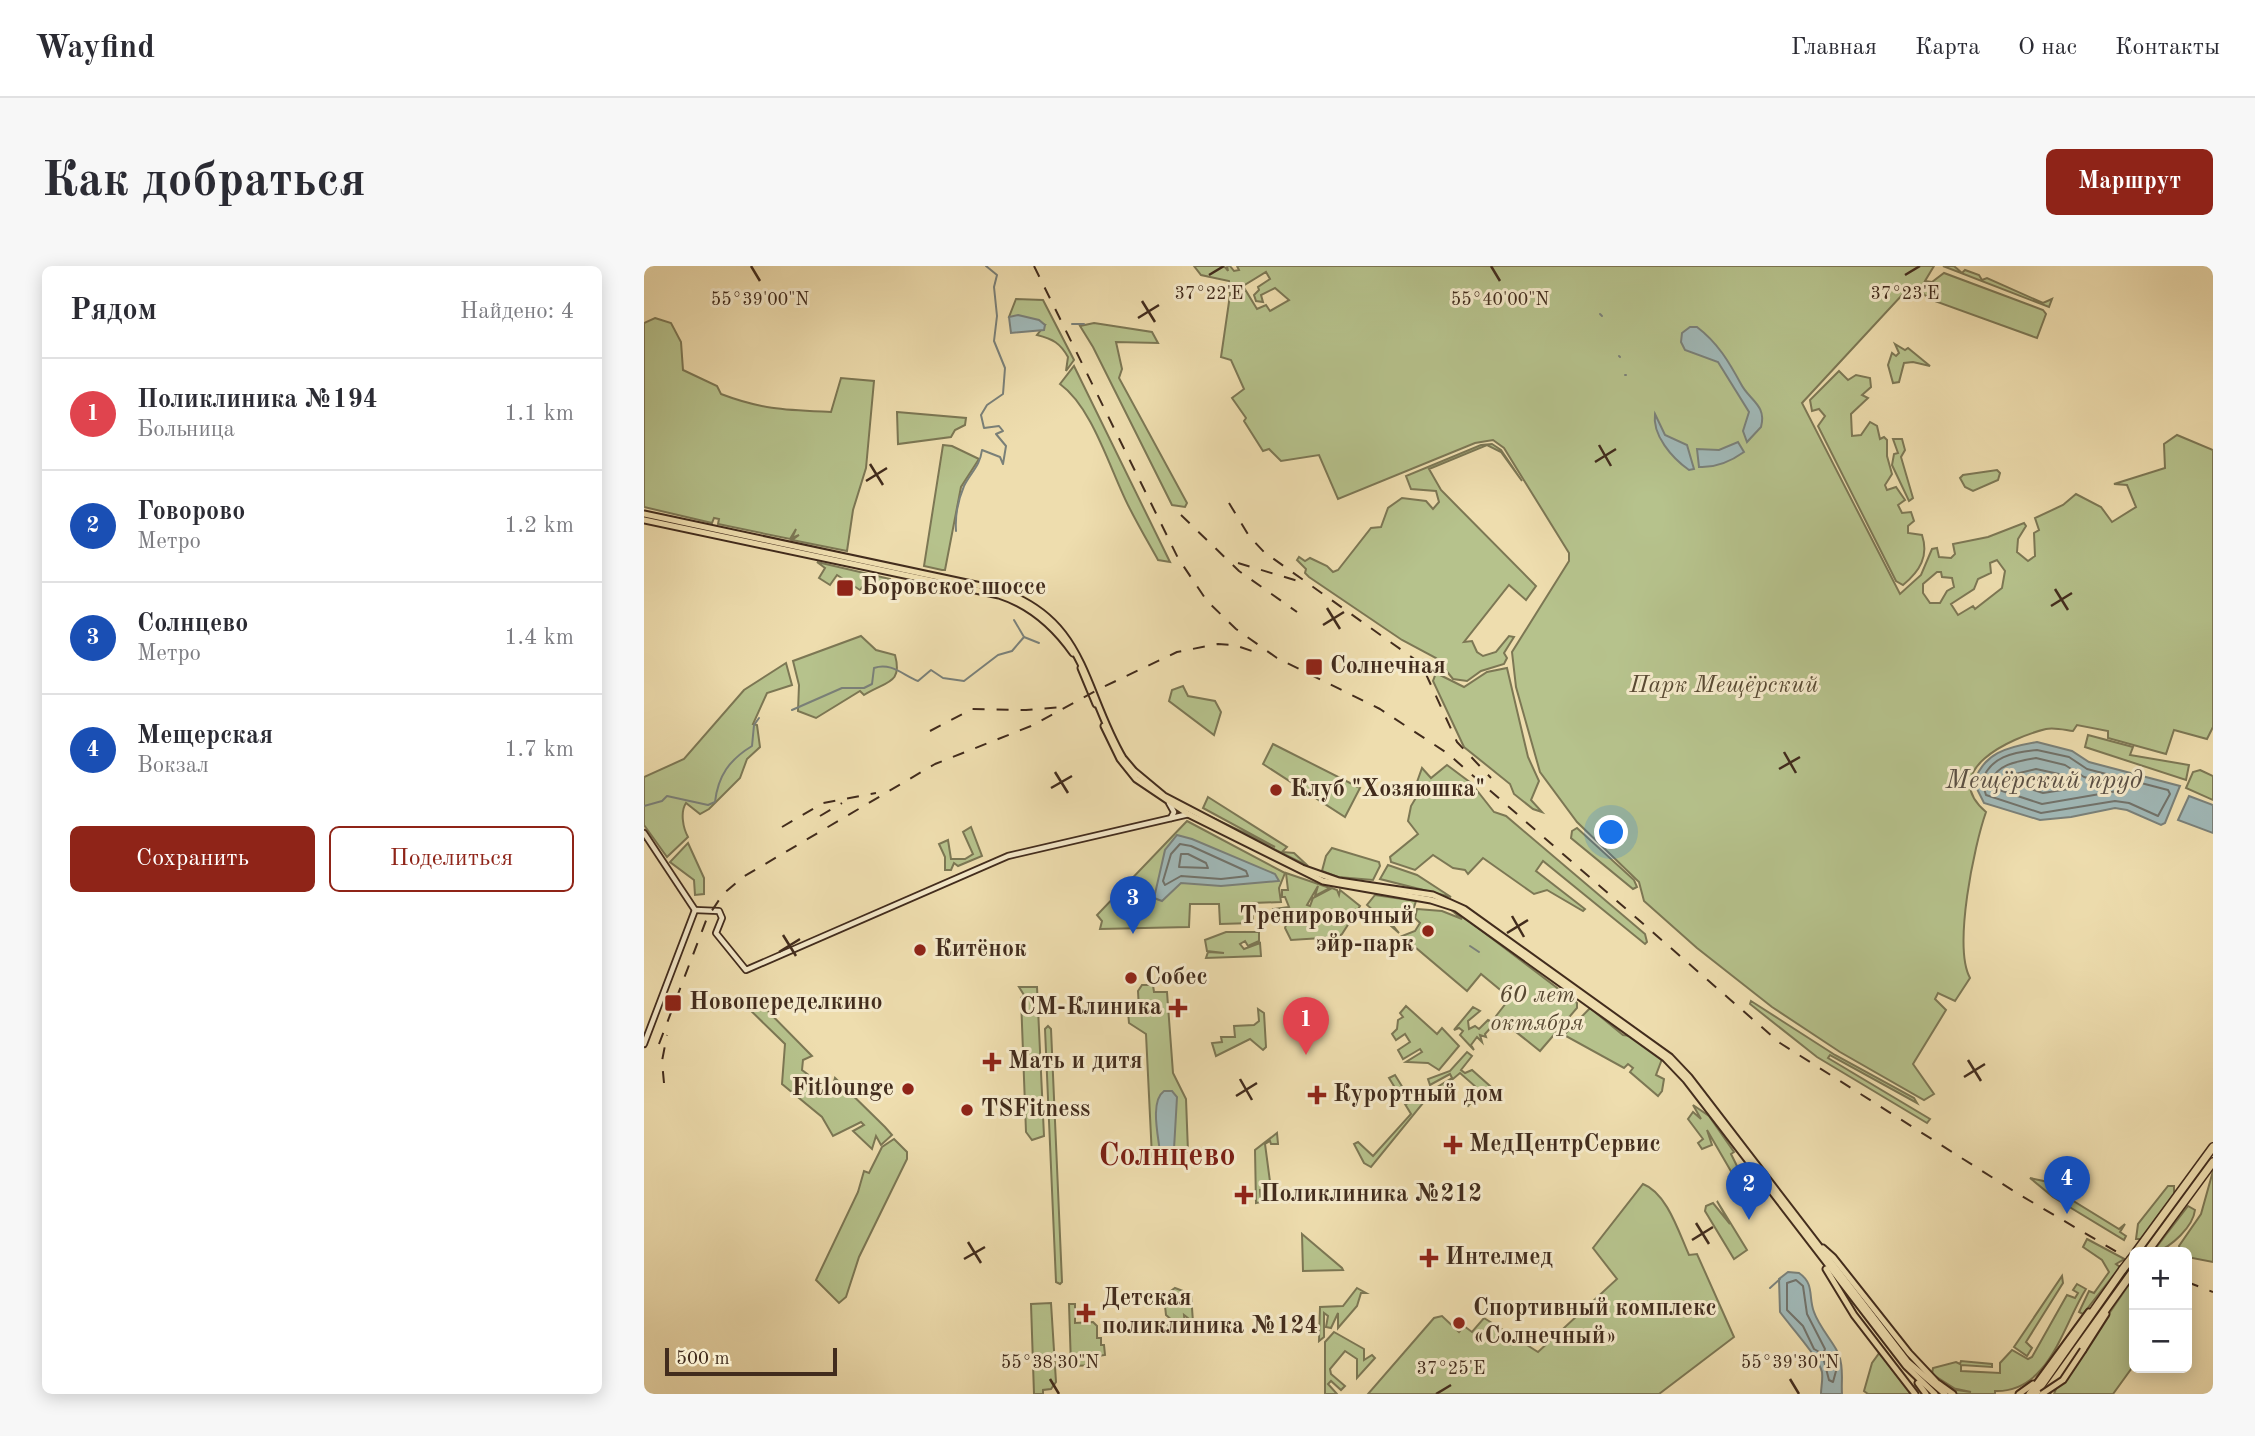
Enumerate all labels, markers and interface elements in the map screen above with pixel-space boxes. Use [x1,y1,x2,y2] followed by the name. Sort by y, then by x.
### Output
[35,32,155,65] text: Wayfind
[1791,36,1877,60] text: Главная
[1915,36,1980,60] text: Карта
[2018,36,2077,60] text: О нас
[2115,36,2220,60] text: Контакты
[2046,149,2213,215] button: Маршрут
[42,158,366,207] text: Как добраться
[1175,285,1243,303] text: 37°22'E
[1871,285,1939,303] text: 37°23'E
[711,291,809,309] text: 55°39'00"N
[1451,291,1549,309] text: 55°40'00"N
[70,296,157,326] text: Рядом
[460,300,574,323] text: Найдено: 4
[137,387,378,413] text: Поликлиника №194
[86,402,100,425] text: 1
[504,402,574,425] text: 1.1 km
[137,418,235,441] text: Больница
[137,499,245,525] text: Говорово
[86,514,100,537] text: 2
[504,514,574,537] text: 1.2 km
[137,530,201,553] text: Метро
[861,576,1046,600] place label: Боровское шоссе
[835,578,855,598] marker: Боровское шоссе
[137,611,248,637] text: Солнцево
[86,626,100,649] text: 3
[504,626,574,649] text: 1.4 km
[137,642,201,665] text: Метро
[1330,655,1446,679] place label: Солнечная
[1304,657,1324,677] marker: Солнечная
[1629,674,1819,698] park label: Парк Мещёрский
[137,723,273,749] text: Мещерская
[86,738,100,761] text: 4
[504,738,574,761] text: 1.7 km
[137,754,209,777] text: Вокзал
[1945,768,2143,794] water label: Мещёрский пруд
[1290,778,1485,802] place label: Клуб "Хозяюшка"
[1268,782,1284,798] marker: Клуб "Хозяюшка"
[1594,815,1628,849] your location
[70,826,315,892] button: Сохранить
[329,826,574,892] button: Поделиться
[1110,876,1156,934] pin: 3
[1240,905,1414,957] place label: Тренировочный эйр-парк
[1420,923,1436,939] marker: Тренировочный эйр-парк
[934,938,1027,962] place label: Китёнок
[912,942,928,958] marker: Китёнок
[1145,966,1208,990] place label: Собес
[1123,970,1139,986] marker: Собес
[1490,984,1584,1036] park label: 60 лет октября
[689,991,883,1015] place label: Новопеределкино
[663,993,683,1013] marker: Новопеределкино
[1020,996,1162,1020] place label: СМ-Клиника
[1283,997,1329,1055] pin: 1
[1168,998,1188,1018] marker: СМ-Клиника
[1008,1050,1143,1074] place label: Мать и дитя
[982,1052,1002,1072] marker: Мать и дитя
[791,1077,894,1101] place label: Fitlounge
[900,1081,916,1097] marker: Fitlounge
[1333,1083,1503,1107] place label: Курортный дом
[1307,1085,1327,1105] marker: Курортный дом
[981,1098,1090,1122] place label: TSFitness
[959,1102,975,1118] marker: TSFitness
[1469,1133,1661,1157] place label: МедЦентрСервис
[1443,1135,1463,1155] marker: МедЦентрСервис
[1098,1141,1236,1173] district label: Солнцево
[2044,1156,2090,1214] pin: 4
[1726,1162,1772,1220] pin: 2
[1260,1183,1482,1207] place label: Поликлиника №212
[1234,1185,1254,1205] marker: Поликлиника №212
[1445,1246,1553,1270] place label: Интелмед
[2129,1247,2192,1373] map controls
[2129,1247,2192,1310] button: +
[1419,1248,1439,1268] marker: Интелмед
[1102,1287,1318,1339] place label: Детская поликлиника №124
[1473,1297,1717,1349] place label: Спортивный комплекс «Солнечный»
[1076,1303,1096,1323] marker: Детская поликлиника №124
[2129,1310,2192,1373] button: −
[1451,1315,1467,1331] marker: Спортивный комплекс «Солнечный»
[665,1345,836,1377] scale bar
[676,1350,729,1369] text: 500 m
[1001,1354,1099,1372] text: 55°38'30"N
[1741,1354,1839,1372] text: 55°39'30"N
[1417,1360,1485,1378] text: 37°25'E

